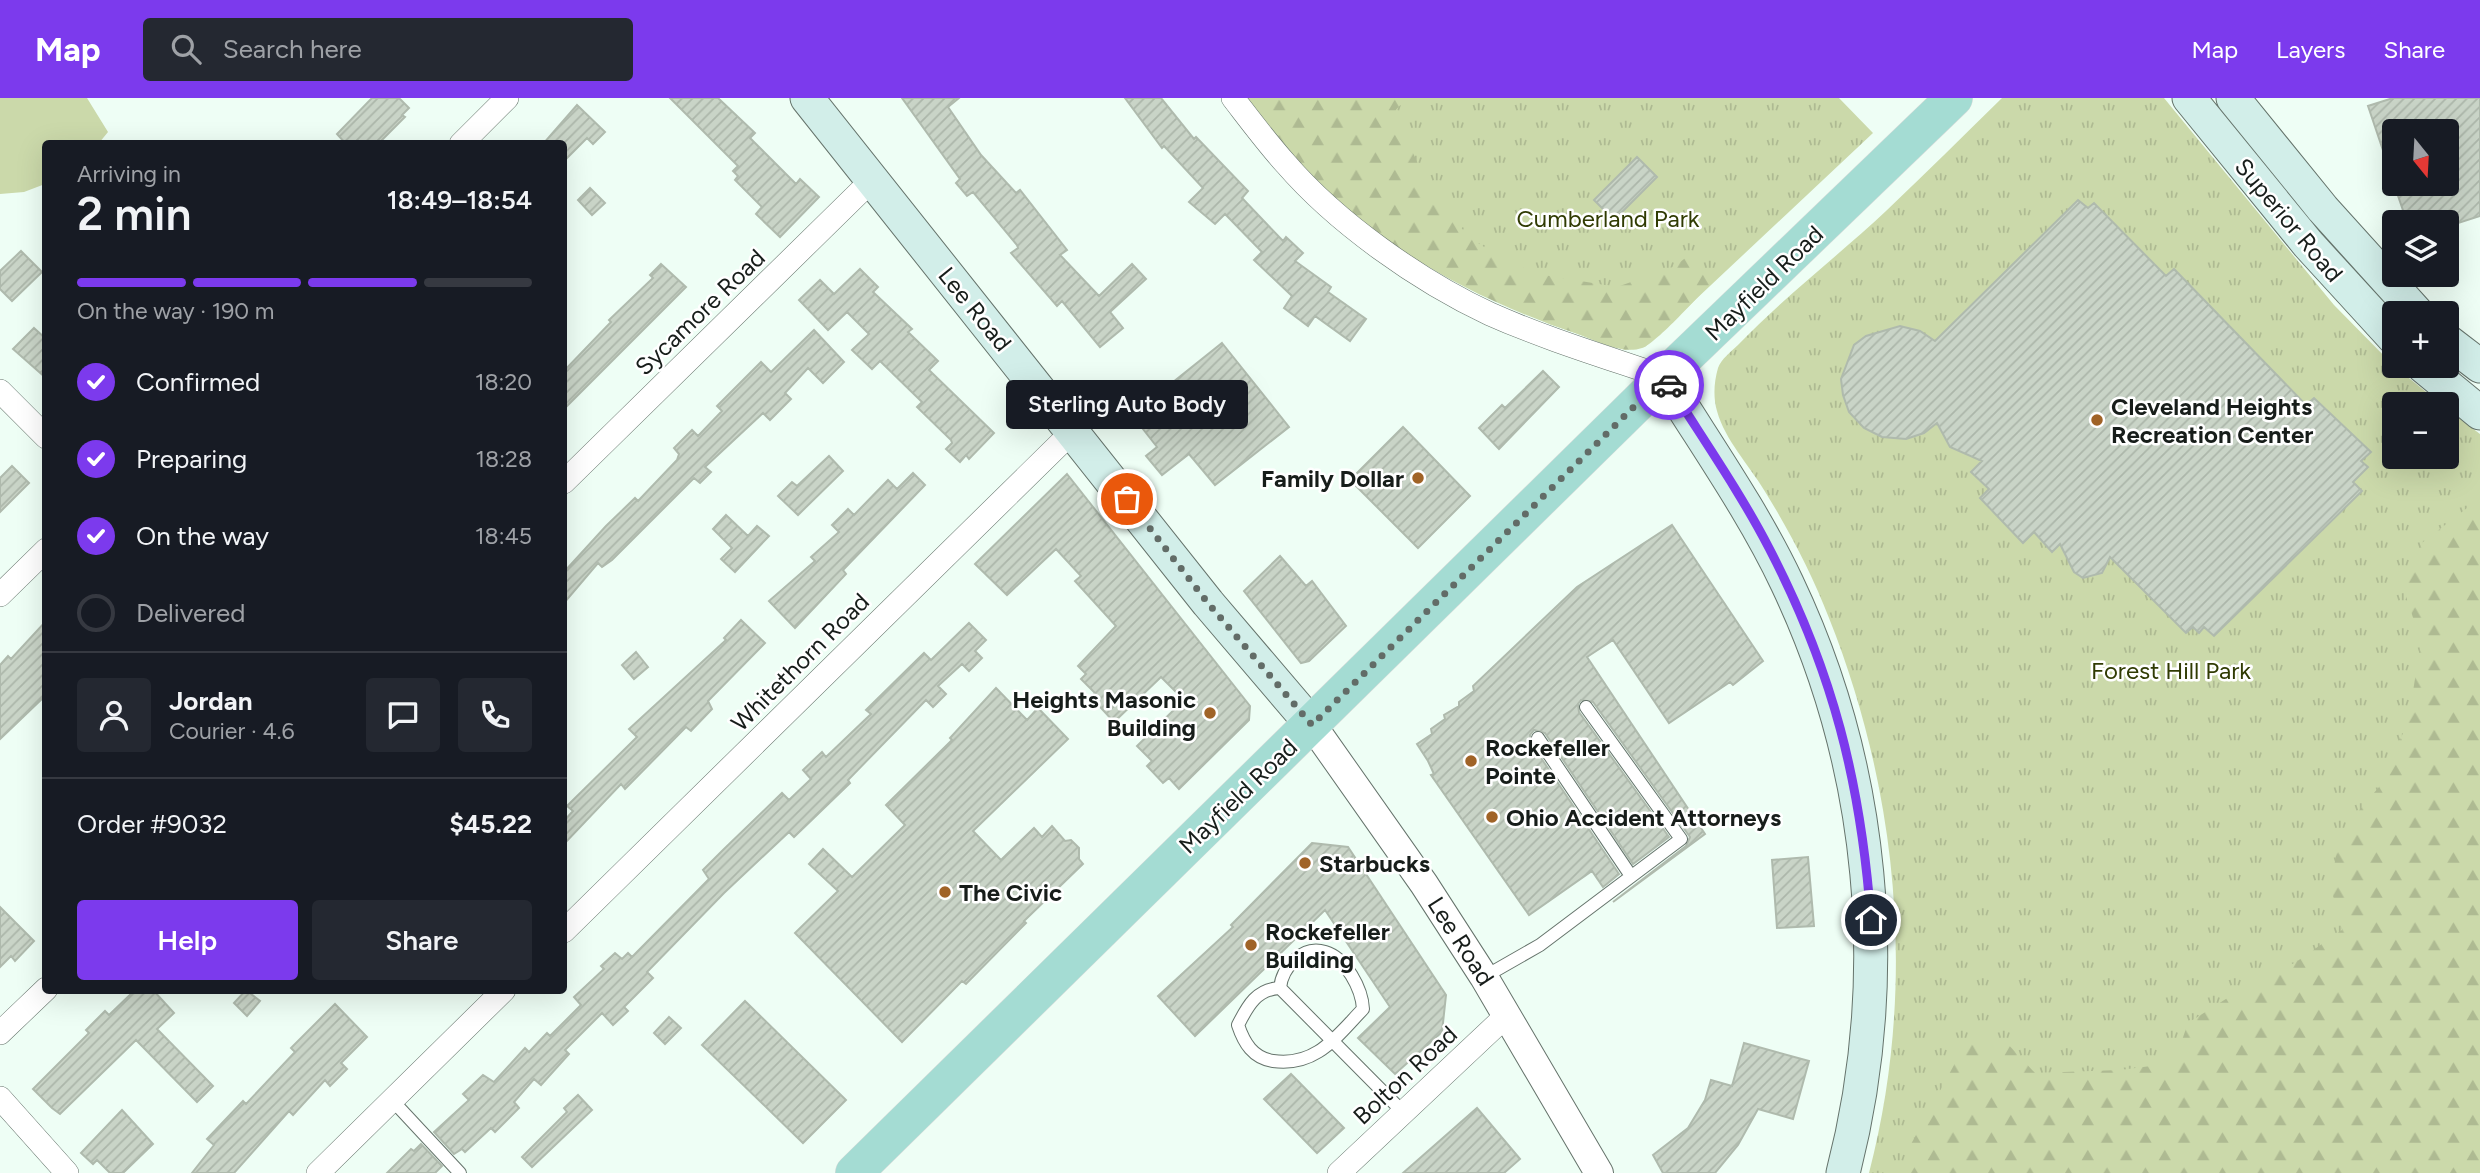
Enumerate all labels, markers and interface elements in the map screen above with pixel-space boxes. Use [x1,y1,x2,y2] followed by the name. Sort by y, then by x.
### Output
[143,18,633,81] search box
[35,30,101,69] text: Map
[167,30,205,68] icon: search
[223,33,362,65] text: Search here
[2191,35,2238,64] text: Map
[2276,35,2345,64] text: Layers
[2383,35,2445,64] text: Share
[2382,119,2459,196] north arrow
[2382,119,2459,469] map controls
[2229,152,2349,288] street label: Superior Road
[77,160,181,188] text: Arriving in
[387,184,532,216] text: 18:49–18:54
[77,186,192,242] text: 2 min
[1517,204,1700,233] park label: Cumberland Park
[2382,210,2459,287] button: layers
[1699,219,1829,347] street label: Mayfield Road
[629,243,771,381] street label: Sycamore Road
[932,261,1018,357] street label: Lee Road
[77,297,274,325] text: On the way · 190 m
[2382,301,2459,378] button: +
[1634,350,1704,420] courier
[77,363,115,401] icon: check
[136,366,260,398] text: Confirmed
[1650,366,1688,404] icon: car
[475,368,532,396] text: 18:20
[1006,380,1248,429] callout: Sterling Auto Body
[1028,390,1226,418] text: Sterling Auto Body
[2111,392,2313,449] place label: Cleveland Heights Recreation Center
[2382,392,2459,469] button: −
[2089,412,2105,428] marker: Cleveland Heights Recreation Center
[77,440,115,478] icon: check
[136,443,247,475] text: Preparing
[476,445,532,473] text: 18:28
[1261,464,1404,493] place label: Family Dollar
[1097,469,1157,529] pin
[1410,470,1426,486] marker: Family Dollar
[1108,480,1146,518] icon: bag
[77,517,115,555] icon: check
[136,520,269,552] text: On the way
[475,522,532,550] text: 18:45
[725,587,875,737] street label: Whitethorn Road
[136,597,245,629] text: Delivered
[2091,656,2251,685] park label: Forest Hill Park
[77,678,151,752] button: person
[366,678,440,752] button: chat
[458,678,532,752] button: phone
[169,685,252,717] text: Jordan
[1012,685,1196,742] place label: Heights Masonic Building
[1202,705,1218,721] marker: Heights Masonic Building
[169,717,295,745] text: Courier · 4.6
[1173,732,1303,860] street label: Mayfield Road
[1485,733,1610,790] place label: Rockefeller Pointe
[1463,753,1479,769] marker: Rockefeller Pointe
[1506,803,1781,832] place label: Ohio Accident Attorneys
[77,808,227,840] text: Order #9032
[449,808,532,840] text: $45.22
[1484,809,1500,825] marker: Ohio Accident Attorneys
[1319,849,1430,878] place label: Starbucks
[1297,855,1313,871] marker: Starbucks
[959,878,1062,907] place label: The Civic
[937,884,953,900] marker: The Civic
[1841,890,1901,950] pin
[1422,891,1500,991] street label: Lee Road
[77,900,298,980] button: Help
[312,900,532,980] button: Share
[1852,901,1890,939] icon: home
[1265,917,1390,974] place label: Rockefeller Building
[1243,937,1259,953] marker: Rockefeller Building
[1347,1020,1463,1130] street label: Bolton Road

